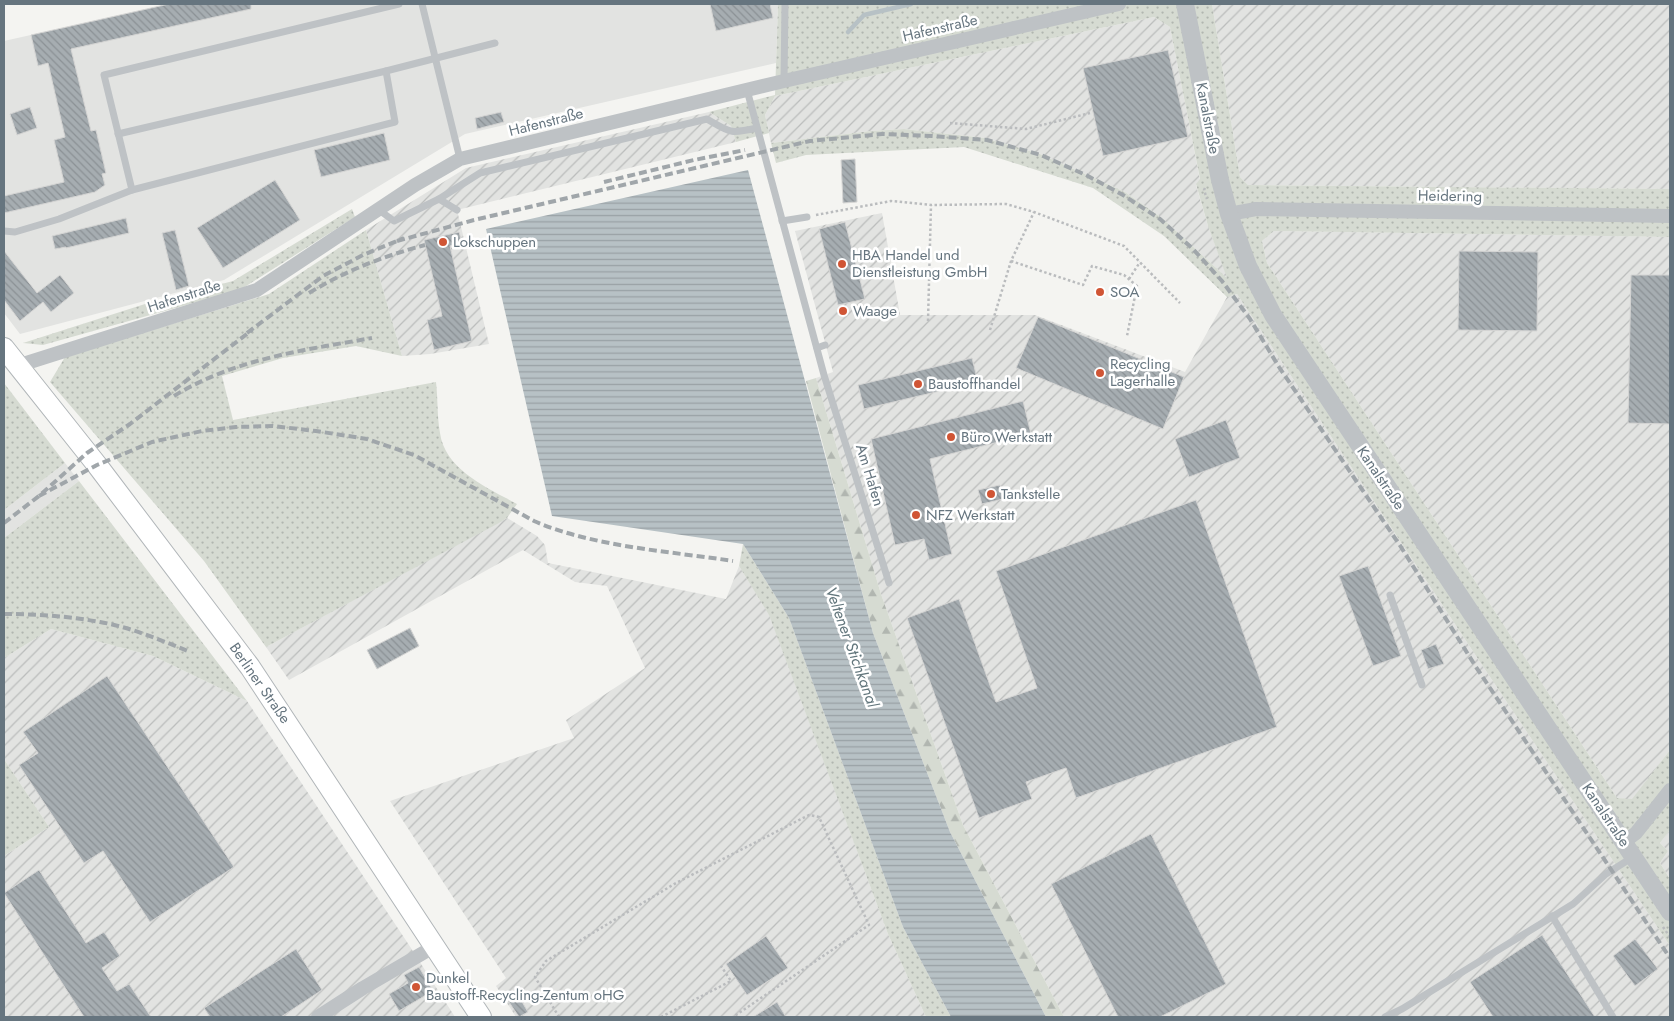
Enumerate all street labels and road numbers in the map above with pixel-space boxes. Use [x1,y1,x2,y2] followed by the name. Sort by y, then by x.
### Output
[900,9,980,47] street label: Hafenstraße
[1190,80,1226,156] street label: Kanalstraße
[506,102,586,142] street label: Hafenstraße
[1418,184,1482,208] street label: Heidering
[144,274,224,318] street label: Hafenstraße
[850,441,890,509] street label: Am Hafen
[1352,442,1411,514] street label: Kanalstraße
[224,638,296,728] street label: Berliner Straße
[1577,779,1636,851] street label: Kanalstraße

